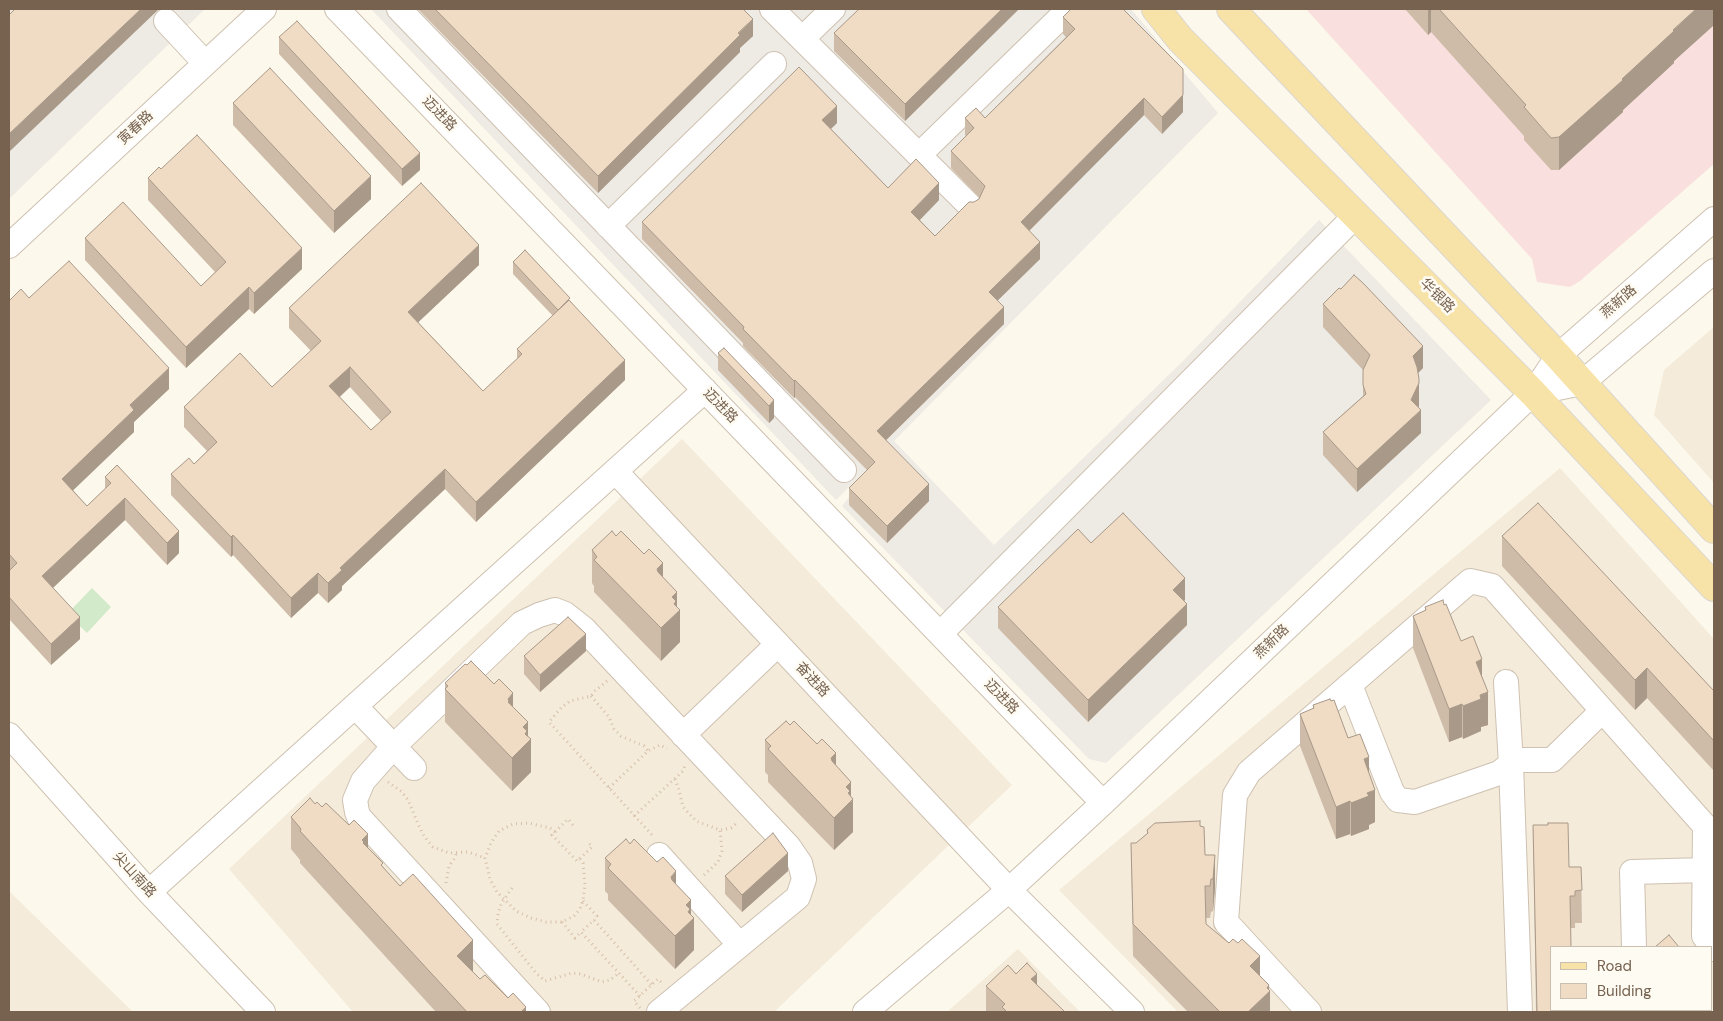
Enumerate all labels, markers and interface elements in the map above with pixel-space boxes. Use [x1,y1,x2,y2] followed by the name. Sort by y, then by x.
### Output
[418,93,460,135] street label: 迈进路
[115,108,157,148] street label: 寅春路
[1416,275,1458,317] street label: 华银路
[1598,282,1640,322] street label: 燕新路
[699,385,741,427] street label: 迈进路
[1251,621,1293,663] street label: 燕新路
[792,659,832,701] street label: 奋进路
[980,676,1022,718] street label: 迈进路
[109,849,159,901] street label: 尖山南路
[1550,946,1713,1011] legend
[1597,956,1632,976] text: Road
[1597,981,1652,1001] text: Building

